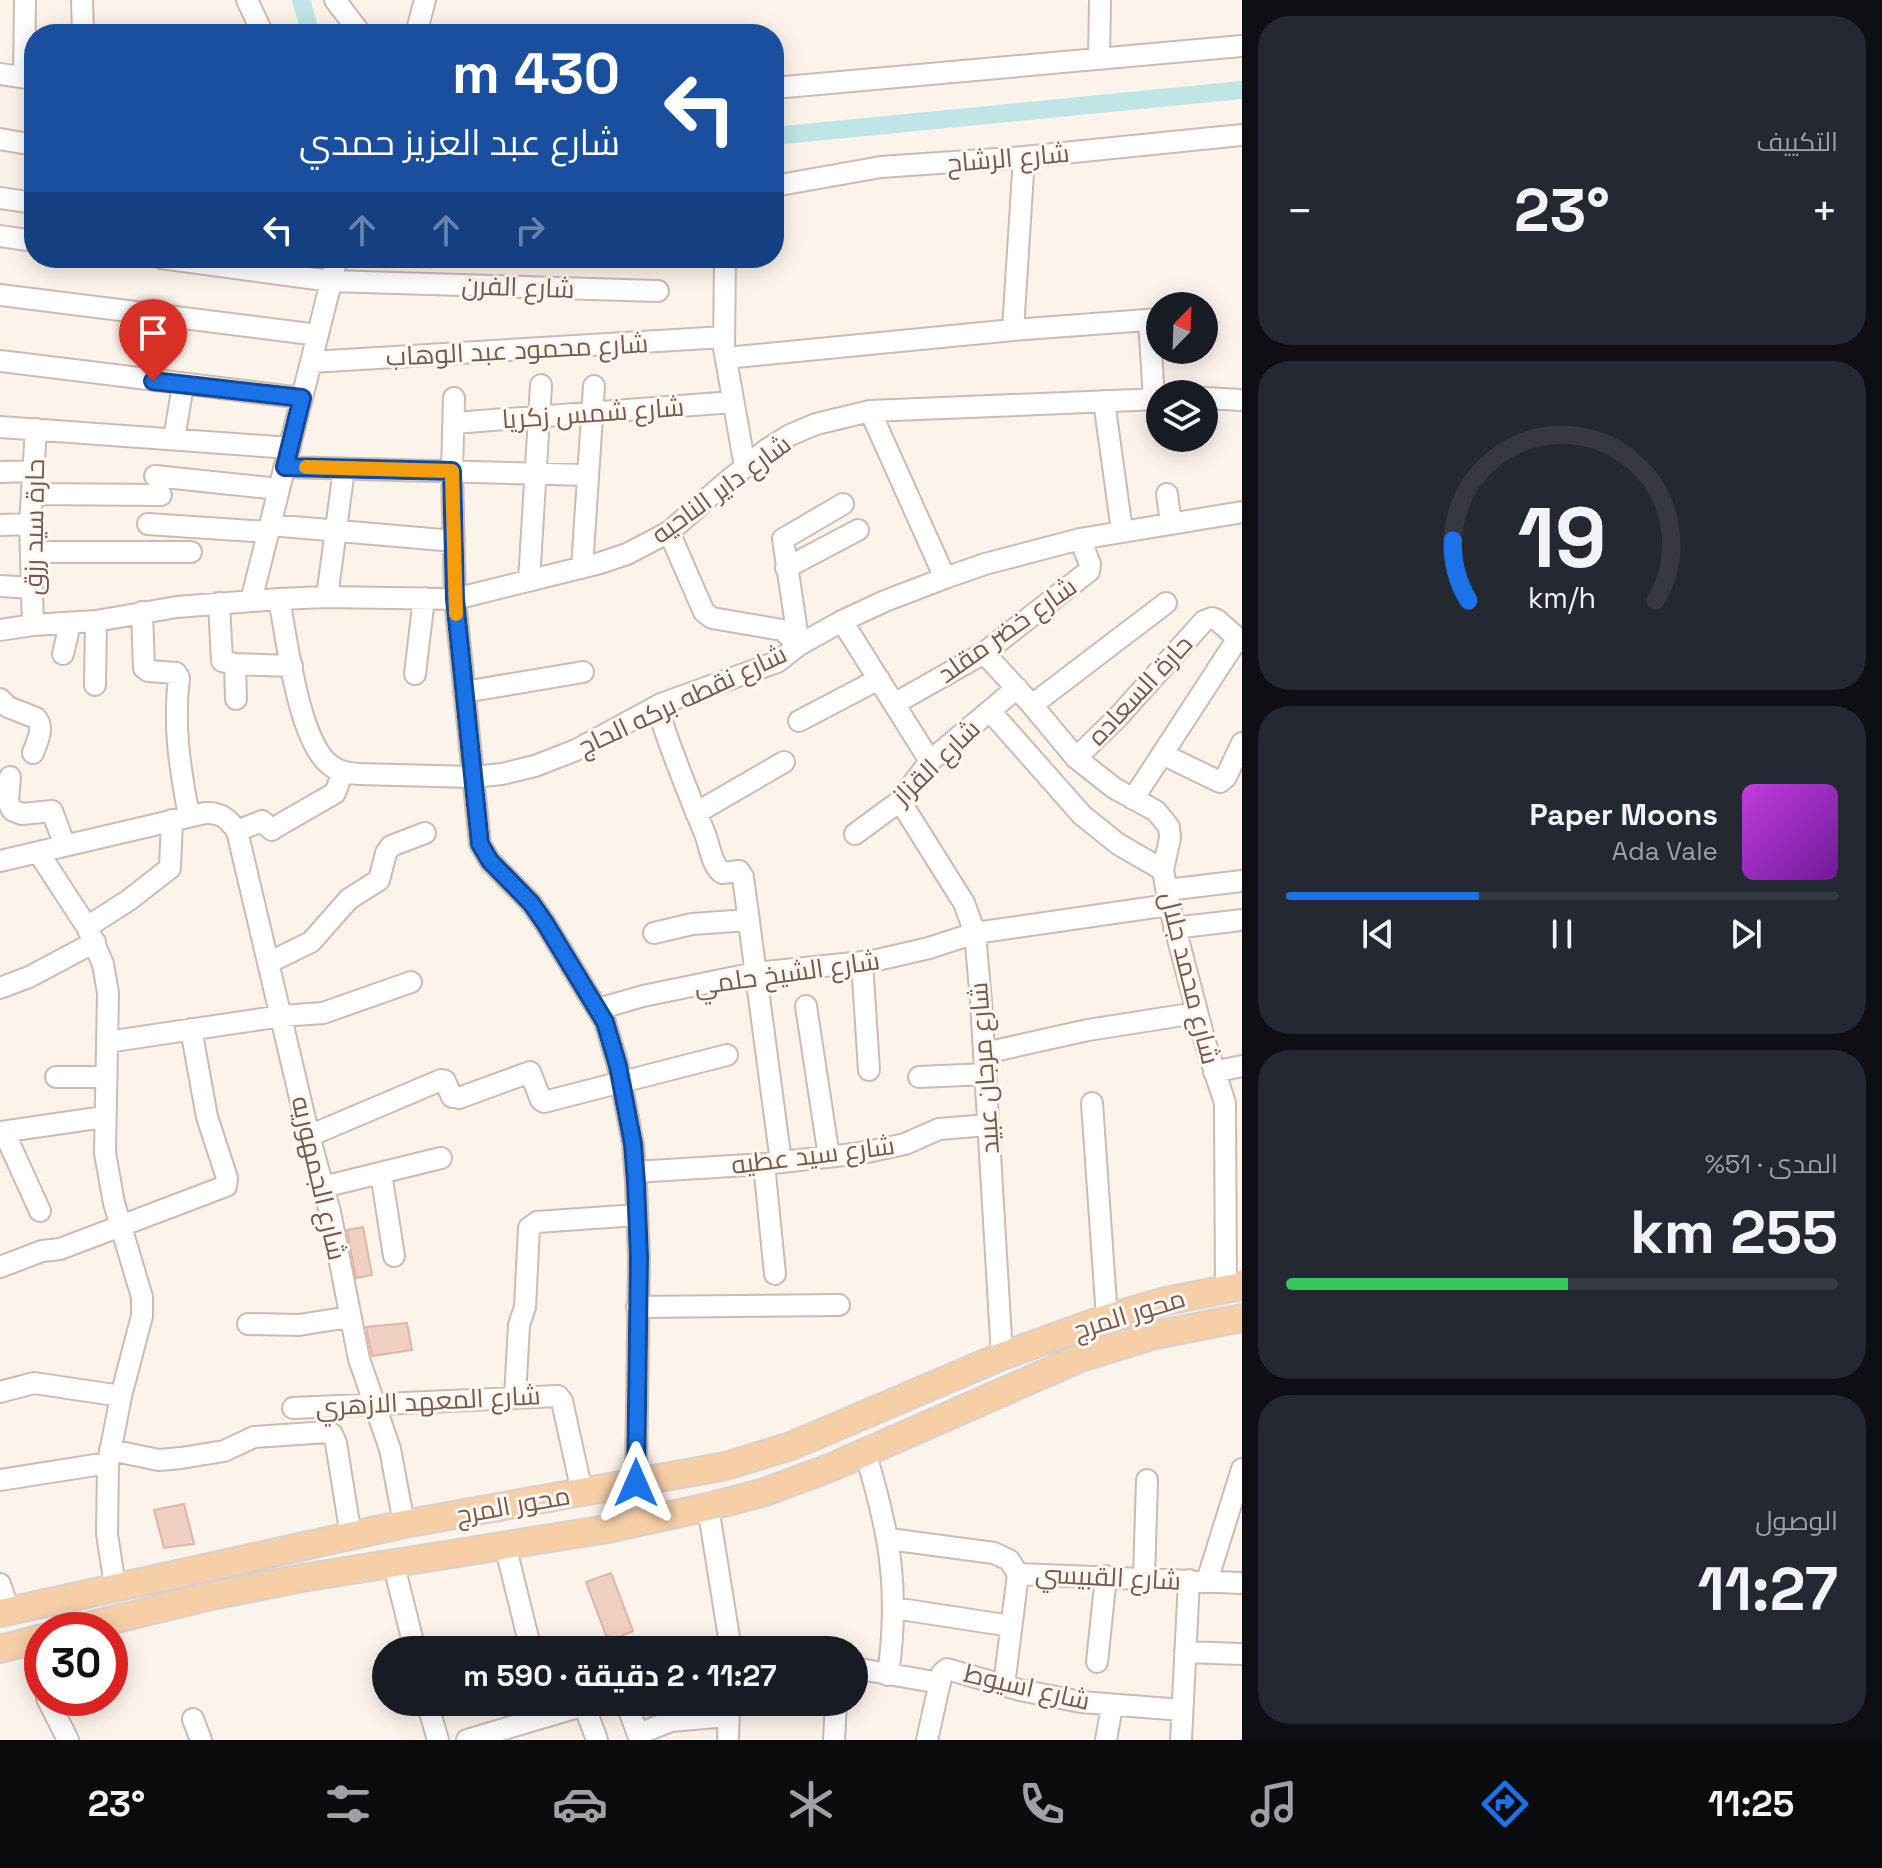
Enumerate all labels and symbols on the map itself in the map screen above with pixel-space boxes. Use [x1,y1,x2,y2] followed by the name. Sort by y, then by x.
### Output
[945,136,1071,180] street label: شارع الرشاح
[461,268,575,306] street label: شارع الفرن
[1146,292,1218,364] north arrow
[119,299,187,381] pin
[385,326,649,374] street label: شارع محمود عبد الوهاب
[501,390,685,436] street label: شارع شمس زكريا
[644,427,798,551] street label: شارع داير الناحيه
[16,458,52,596] street label: حارة سيد رزق
[931,569,1083,691] street label: شارع خضر مقلد
[1080,627,1200,753] street label: حارة السعاده
[572,637,792,763] street label: شارع نقطه بركه الحاج
[883,712,987,814] street label: شارع القزاز
[1152,888,1228,1068] street label: شارع محمد جلال
[692,943,883,1007] street label: شارع الشيخ حلمي
[961,981,1007,1155] street label: شارع مرجان عبيد
[284,1093,354,1263] street label: شارع الجمهوريه
[729,1128,897,1182] street label: شارع سيد عطيه
[1069,1281,1189,1347] street label: محور المرج
[315,1378,542,1427] street label: شارع المعهد الازهري
[594,1441,678,1525] position arrow
[453,1478,573,1532] street label: محور المرج
[1034,1556,1182,1600] street label: شارع القبيسي
[24,1612,128,1716] speed limit sign: 30
[961,1656,1093,1718] street label: شارع اسيوط

